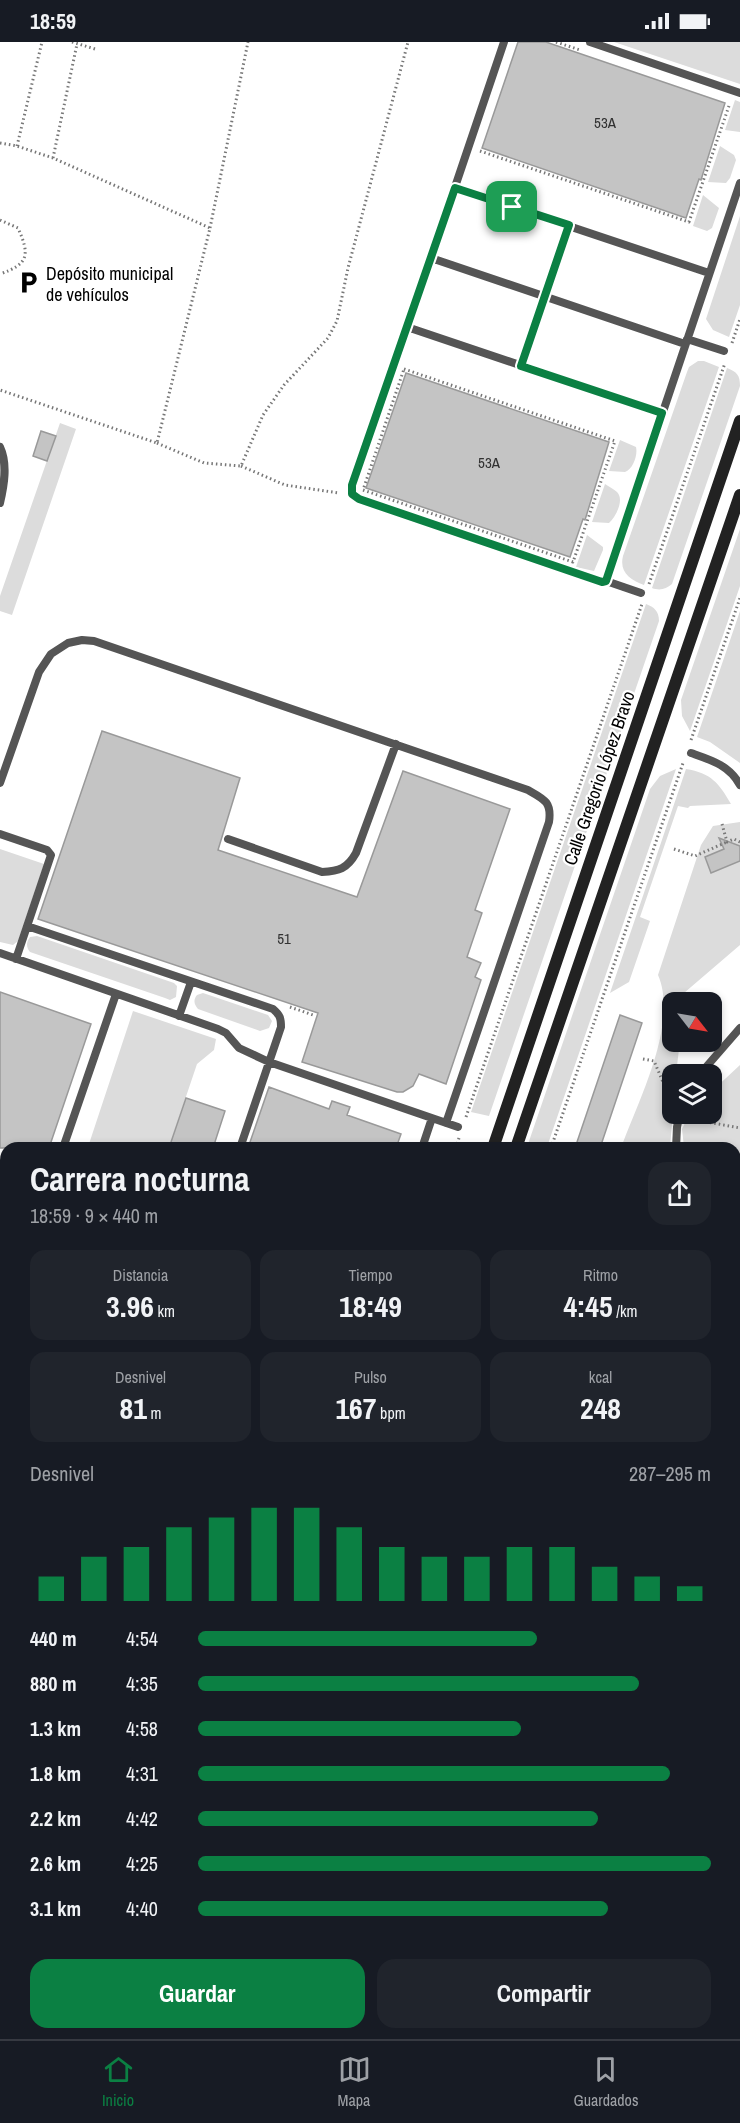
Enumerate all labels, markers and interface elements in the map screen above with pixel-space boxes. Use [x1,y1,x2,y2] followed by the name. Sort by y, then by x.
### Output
[30,6,76,36] text: 18:59
[594,112,617,133] house number: 53A
[486,181,537,232] pin
[495,190,528,223] icon: arrive
[46,261,173,307] place label: Depósito municipal de vehículos
[15,270,41,296] parking icon: Depósito municipal de vehículos
[478,452,501,473] house number: 53A
[557,687,641,869] street label: Calle Gregorio López Bravo
[277,928,291,949] house number: 51
[662,992,722,1052] north arrow
[662,992,722,1124] map controls
[662,1064,722,1124] button: layers
[30,1157,250,1201] text: Carrera nocturna
[648,1162,711,1225] button: share
[30,1202,158,1229] text: 18:59 · 9 × 440 m
[113,1264,168,1286] text: Distancia
[348,1264,393,1286] text: Tiempo
[583,1264,618,1286] text: Ritmo
[106,1286,154,1326] text: 3.96
[339,1286,402,1326] text: 18:49
[563,1286,613,1326] text: 4:45
[154,1300,175,1322] text: km
[613,1300,638,1322] text: /km
[115,1366,166,1388] text: Desnivel
[354,1366,387,1388] text: Pulso
[589,1366,612,1388] text: kcal
[120,1388,147,1428] text: 81
[335,1388,376,1428] text: 167
[580,1388,621,1428] text: 248
[147,1402,161,1424] text: m
[376,1402,406,1424] text: bpm
[30,1460,94,1487] text: Desnivel
[629,1460,711,1487] text: 287–295 m
[30,1625,77,1652] text: 440 m
[126,1625,158,1652] text: 4:54
[30,1670,77,1697] text: 880 m
[126,1670,158,1697] text: 4:35
[30,1715,81,1742] text: 1.3 km
[126,1715,158,1742] text: 4:58
[30,1760,81,1787] text: 1.8 km
[126,1760,158,1787] text: 4:31
[30,1805,81,1832] text: 2.2 km
[126,1805,158,1832] text: 4:42
[30,1850,81,1877] text: 2.6 km
[126,1850,158,1877] text: 4:25
[30,1895,81,1922] text: 3.1 km
[126,1895,158,1922] text: 4:40
[30,1959,365,2028] button: Guardar
[377,1959,711,2028] button: Compartir
[102,2053,135,2111] tab: Inicio
[338,2053,371,2111] tab: Mapa
[574,2053,638,2111] tab: Guardados

